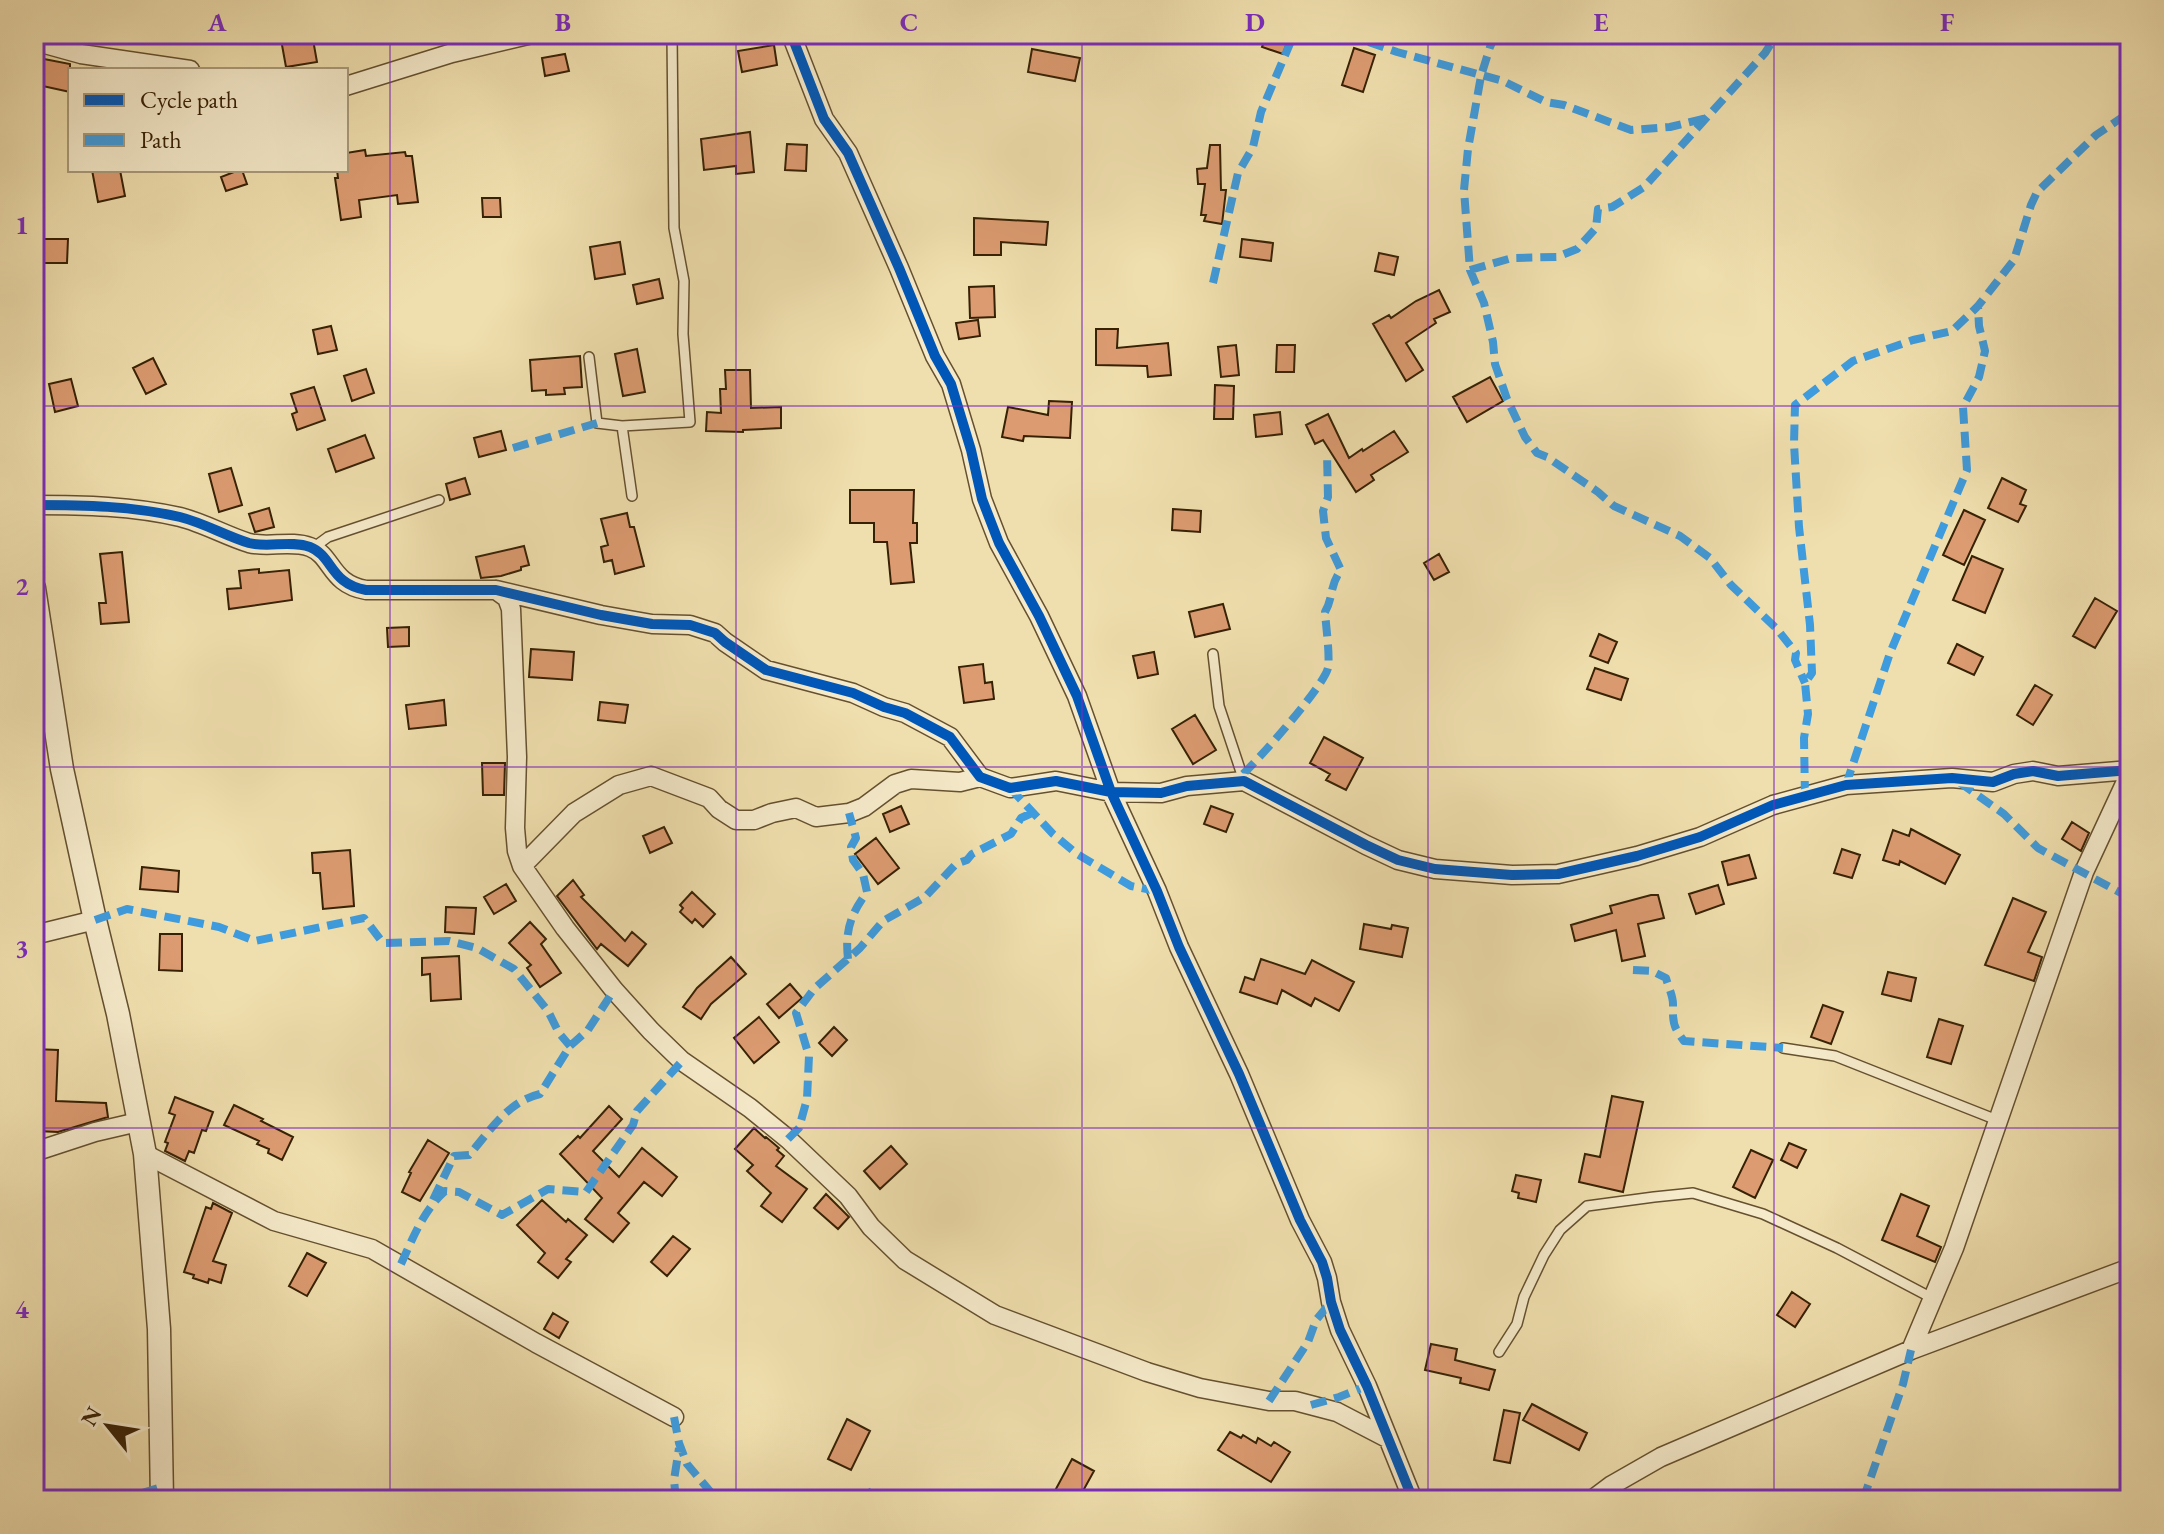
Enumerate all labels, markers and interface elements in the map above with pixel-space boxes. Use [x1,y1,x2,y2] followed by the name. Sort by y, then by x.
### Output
[207,5,227,39] text: A
[555,5,571,39] text: B
[900,5,918,39] text: C
[1245,5,1265,39] text: D
[1594,5,1609,39] text: E
[1940,5,1954,39] text: F
[68,68,348,172] legend
[140,84,238,115] text: Cycle path
[140,124,182,155] text: Path
[15,208,29,242] text: 1
[15,569,29,603] text: 2
[15,931,29,965] text: 3
[15,1292,29,1326] text: 4
[68,1386,148,1466] north arrow
[74,1401,108,1431] text: N

